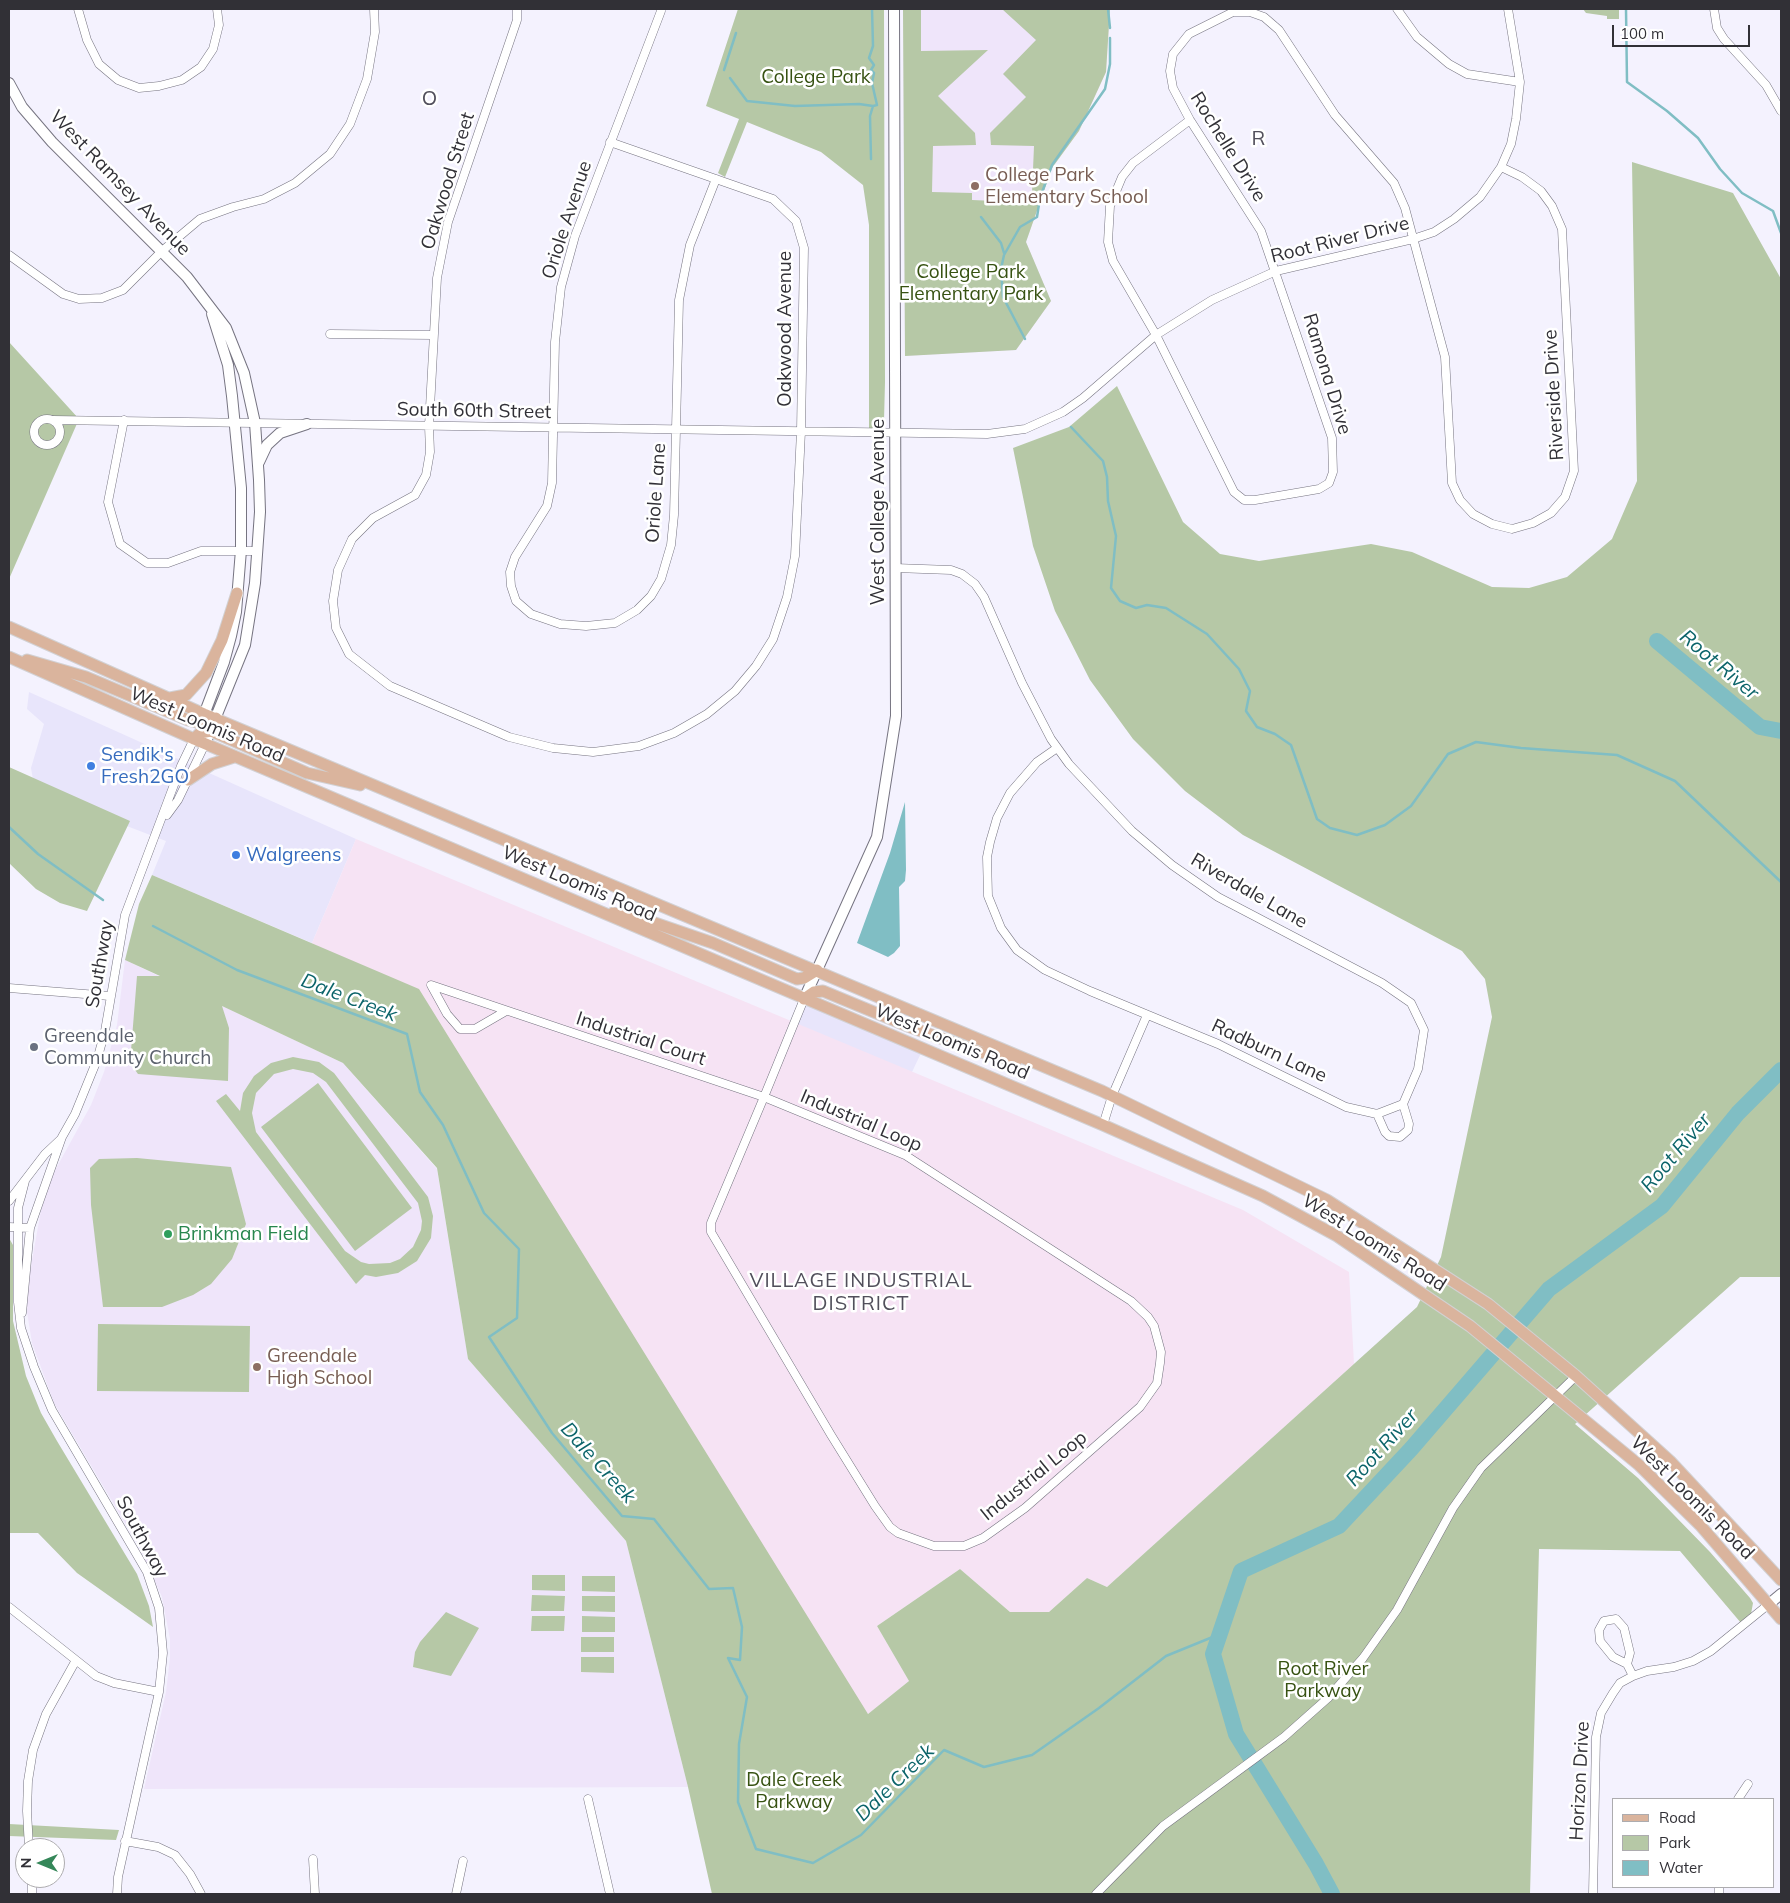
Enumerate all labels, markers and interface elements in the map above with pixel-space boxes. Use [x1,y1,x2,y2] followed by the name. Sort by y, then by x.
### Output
[1615,15,1752,47] scale bar
[1620,24,1664,43] text: 100 m
[761,66,871,88] park label: College Park
[422,87,438,111] district label: O
[1185,88,1271,206] street label: Rochelle Drive
[45,106,195,260] street label: West Ramsey Avenue
[416,110,480,252] street label: Oakwood Street
[1251,127,1267,151] district label: R
[537,158,597,282] street label: Oriole Avenue
[985,164,1148,208] place label: College Park Elementary School
[969,180,981,192] marker: College Park Elementary School
[1268,212,1412,268] street label: Root River Drive
[774,251,796,407] street label: Oakwood Avenue
[899,261,1043,305] park label: College Park Elementary Park
[1298,311,1356,437] street label: Ramona Drive
[1539,329,1569,461] street label: Riverside Drive
[397,398,551,424] street label: South 60th Street
[867,419,889,605] street label: West College Avenue
[641,442,671,544] street label: Oriole Lane
[1675,625,1763,705] water label: Root River
[126,682,288,768] street label: West Loomis Road
[101,744,189,788] place label: Sendik's Fresh2GO
[85,760,97,772] marker: Sendik's Fresh2GO
[498,841,660,927] street label: West Loomis Road
[246,844,341,866] place label: Walgreens
[1187,848,1311,934] street label: Riverdale Lane
[230,849,242,861] marker: Walgreens
[81,918,119,1010] street label: Southway
[298,969,400,1027] water label: Dale Creek
[871,999,1033,1085] street label: West Loomis Road
[573,1007,709,1071] street label: Industrial Court
[1208,1014,1330,1088] street label: Radburn Lane
[44,1025,211,1069] place label: Greendale Community Church
[28,1041,40,1053] marker: Greendale Community Church
[797,1085,925,1157] street label: Industrial Loop
[1636,1109,1716,1197] water label: Root River
[1298,1190,1450,1296] street label: West Loomis Road
[178,1223,309,1245] place label: Brinkman Field
[162,1228,174,1240] marker: Brinkman Field
[747,1269,975,1316] district label: VILLAGE INDUSTRIAL DISTRICT
[267,1345,372,1389] place label: Greendale High School
[251,1361,263,1373] marker: Greendale High School
[1341,1404,1423,1492] water label: Root River
[555,1418,641,1508] water label: Dale Creek
[976,1426,1092,1526] street label: Industrial Loop
[1625,1431,1759,1565] street label: West Loomis Road
[111,1492,173,1582] street label: Southway
[1278,1658,1368,1702] park label: Root River Parkway
[1565,1721,1595,1841] street label: Horizon Drive
[850,1739,940,1827] water label: Dale Creek
[746,1769,842,1813] park label: Dale Creek Parkway
[1612,1798,1775,1888] legend
[1659,1808,1696,1827] text: Road
[1659,1833,1691,1852] text: Park
[15,1838,65,1888] north arrow
[17,1858,35,1868] text: N
[1659,1858,1703,1877] text: Water

